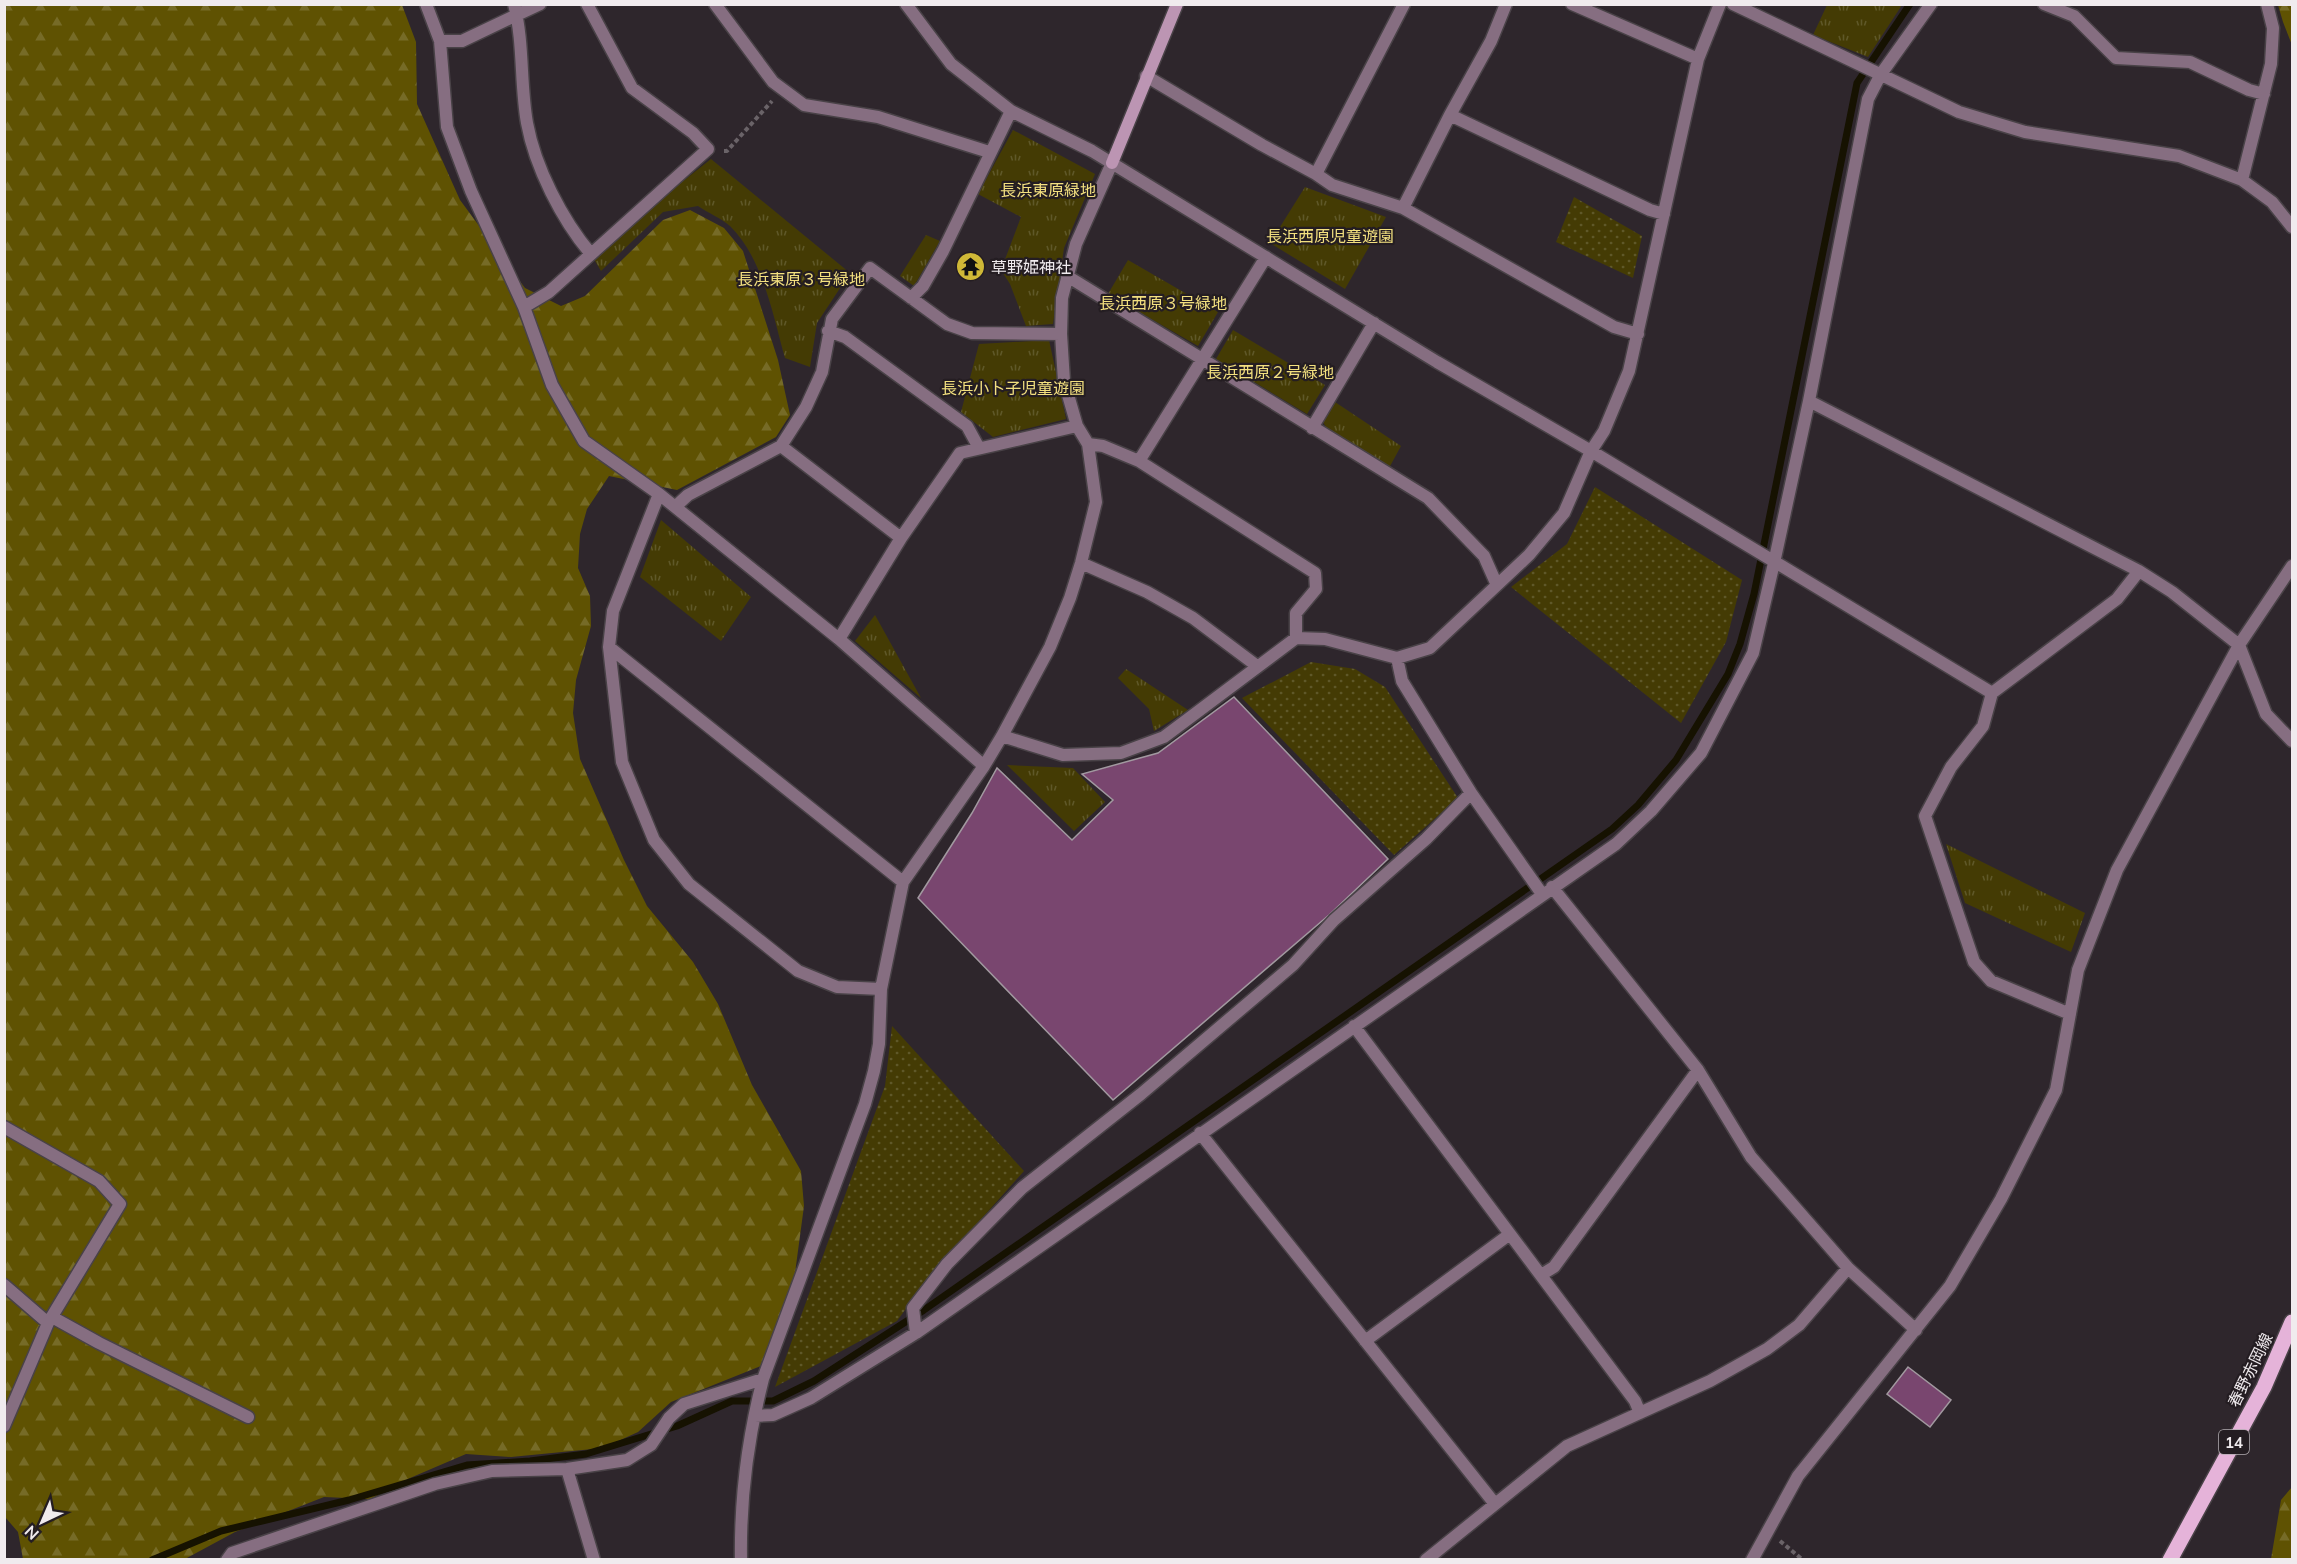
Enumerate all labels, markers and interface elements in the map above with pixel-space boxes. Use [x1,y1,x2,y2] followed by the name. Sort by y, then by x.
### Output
[1000,180,1096,200] park label: 長浜東原緑地
[1266,226,1394,246] park label: 長浜西原児童遊園
[954,251,986,283] temple icon: 草野姫神社
[991,257,1071,277] place label: 草野姫神社
[737,269,865,289] park label: 長浜東原３号緑地
[1099,293,1227,313] park label: 長浜西原３号緑地
[1206,362,1334,382] park label: 長浜西原２号緑地
[941,378,1085,398] park label: 長浜小卜子児童遊園
[2223,1330,2277,1410] street label: 春野赤岡線
[2219,1430,2249,1454] road number: 14
[12,1492,72,1552] north arrow
[20,1521,43,1544] text: N

